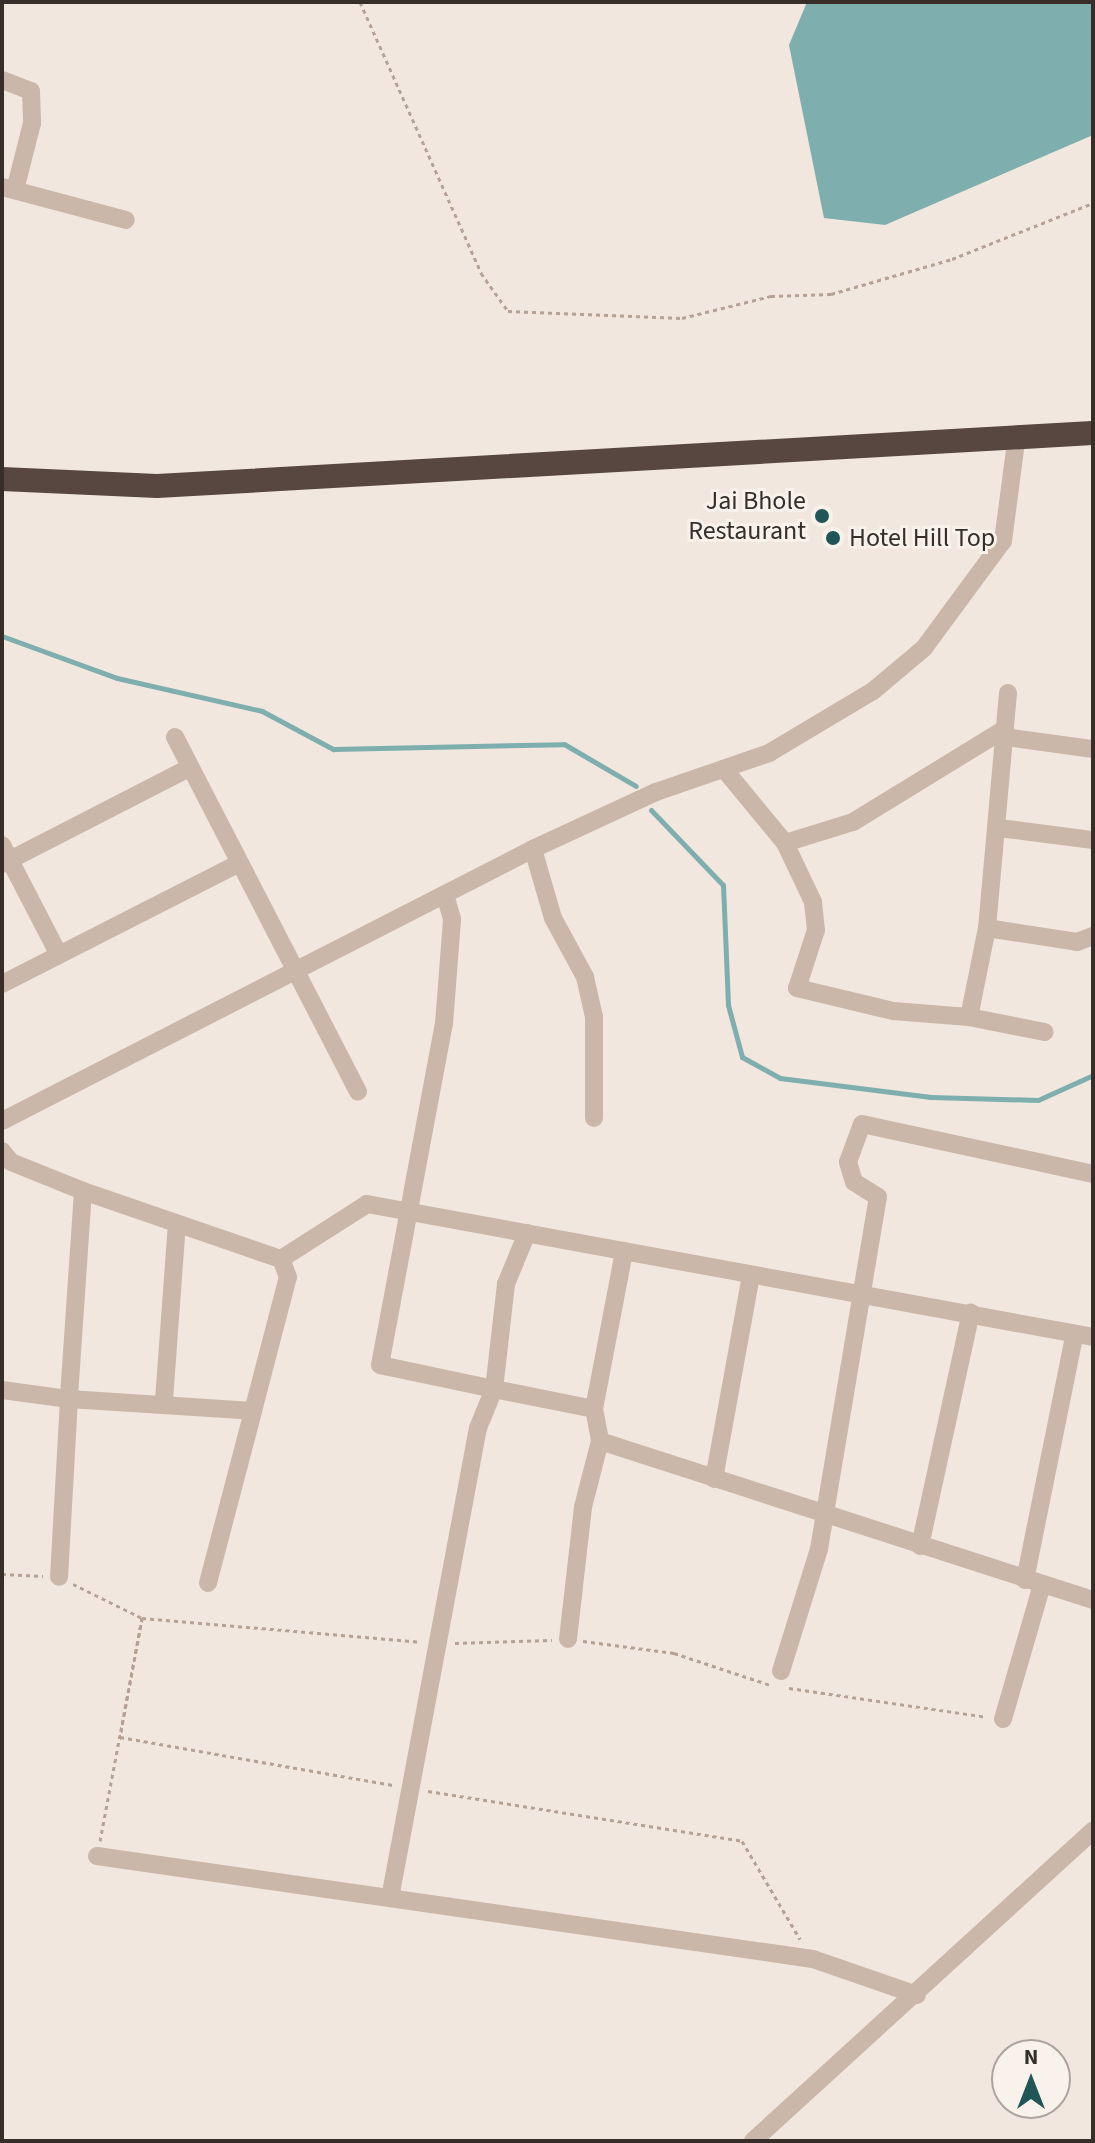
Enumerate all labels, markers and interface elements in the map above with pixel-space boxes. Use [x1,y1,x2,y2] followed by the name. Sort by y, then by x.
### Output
[688,485,806,546] place label: Jai Bhole Restaurant
[813,507,831,525] marker: Jai Bhole Restaurant
[849,522,995,554] place label: Hotel Hill Top
[824,529,842,547] marker: Hotel Hill Top
[991,2039,1071,2119] north arrow
[1024,2041,1038,2073] text: N

